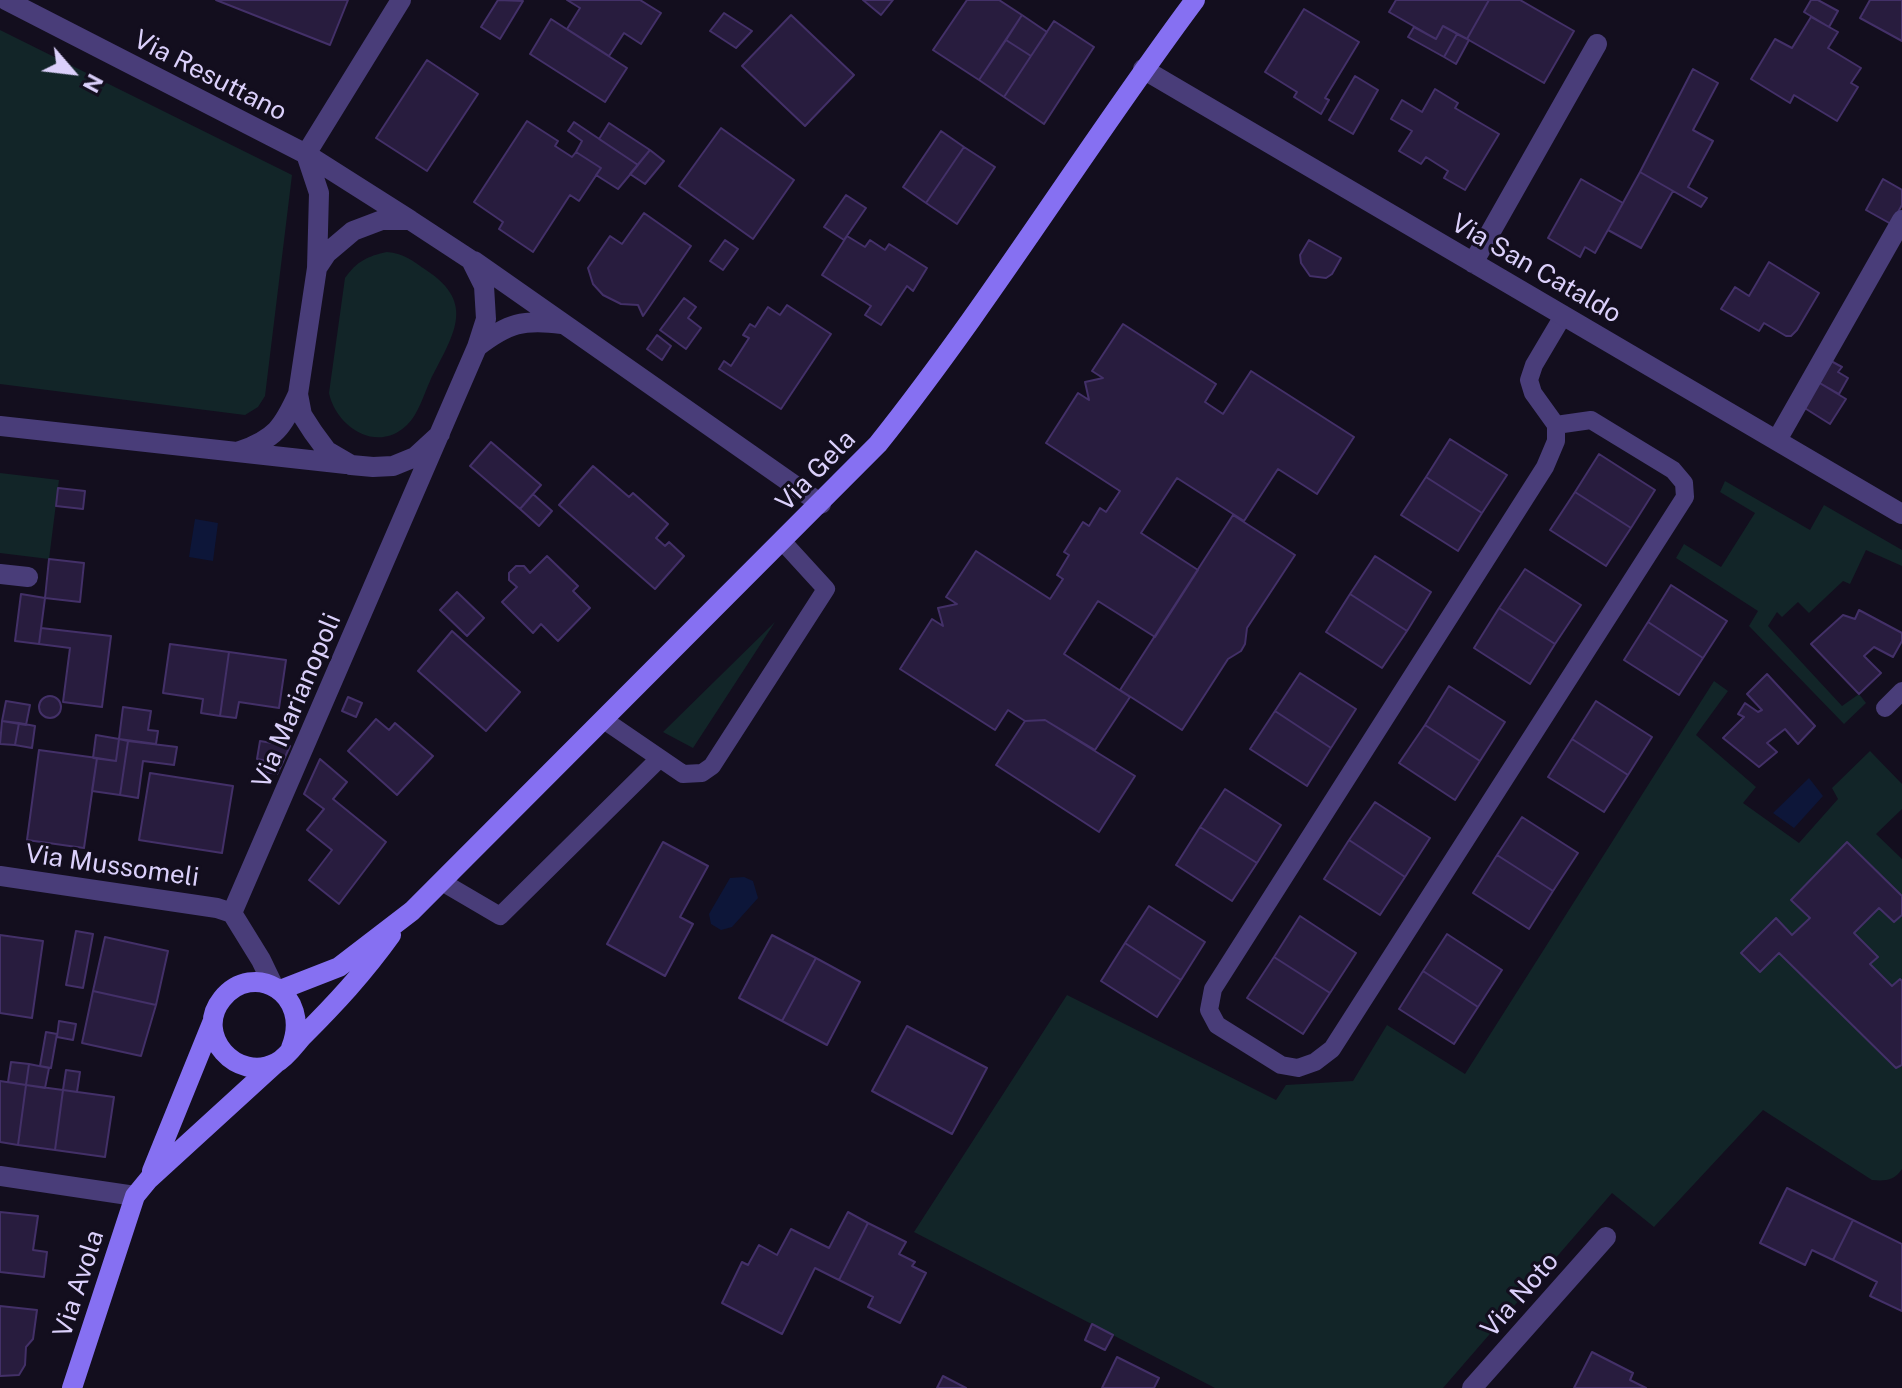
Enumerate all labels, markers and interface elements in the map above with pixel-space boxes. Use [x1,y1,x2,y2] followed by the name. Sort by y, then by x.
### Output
[128,24,292,128] street label: Via Resuttano
[32,32,112,112] north arrow
[78,70,109,97] text: N
[1445,208,1627,330] street label: Via San Cataldo
[770,424,862,518] street label: Via Gela
[246,609,348,793] street label: Via Marianopoli
[23,838,201,894] street label: Via Mussomeli
[47,1226,111,1342] street label: Via Avola
[1475,1246,1565,1344] street label: Via Noto

